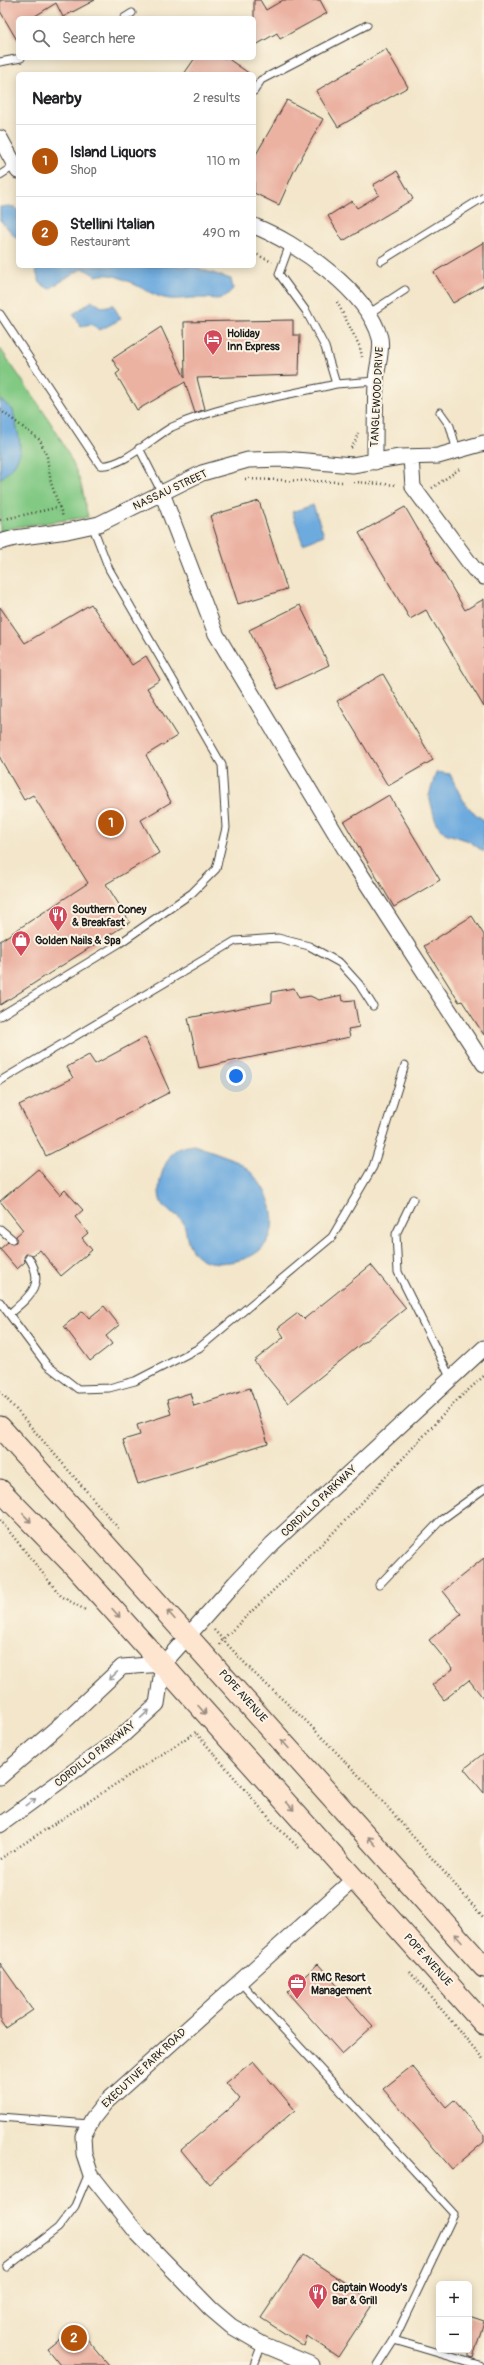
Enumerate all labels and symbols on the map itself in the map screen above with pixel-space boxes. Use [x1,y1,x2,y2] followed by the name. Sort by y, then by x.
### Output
[227,327,280,353] place label: Holiday Inn Express
[202,328,224,356] hotel icon: Holiday Inn Express
[368,346,386,448] street label: TANGLEWOOD DRIVE
[131,467,209,513] street label: NASSAU STREET
[98,808,124,838] pin: 1
[72,903,147,929] place label: Southern Coney & Breakfast
[47,904,69,932] restaurant icon: Southern Coney & Breakfast
[10,929,32,957] shop icon: Golden Nails & Spa
[35,934,121,947] place label: Golden Nails & Spa
[226,1066,246,1086] your location
[278,1462,360,1539] street label: CORDILLO PARKWAY
[22,1513,32,1523] one-way arrow
[111,1607,120,1617] one-way arrow
[166,1610,175,1620] one-way arrow
[216,1667,270,1725] street label: POPE AVENUE
[108,1671,118,1681] one-way arrow
[198,1705,207,1715] one-way arrow
[140,1709,150,1719] one-way arrow
[52,1718,138,1790] street label: CORDILLO PARKWAY
[281,1739,290,1749] one-way arrow
[26,1798,37,1806] one-way arrow
[285,1801,295,1811] one-way arrow
[367,1835,376,1846] one-way arrow
[401,1931,455,1989] street label: POPE AVENUE
[454,1933,463,1943] one-way arrow
[311,1971,372,1997] place label: RMC Resort Management
[286,1972,308,2000] office icon: RMC Resort Management
[99,2026,189,2110] street label: EXECUTIVE PARK ROAD
[332,2281,407,2307] place label: Captain Woody's Bar & Grill
[307,2282,329,2310] restaurant icon: Captain Woody's Bar & Grill
[61,2323,87,2353] pin: 2

